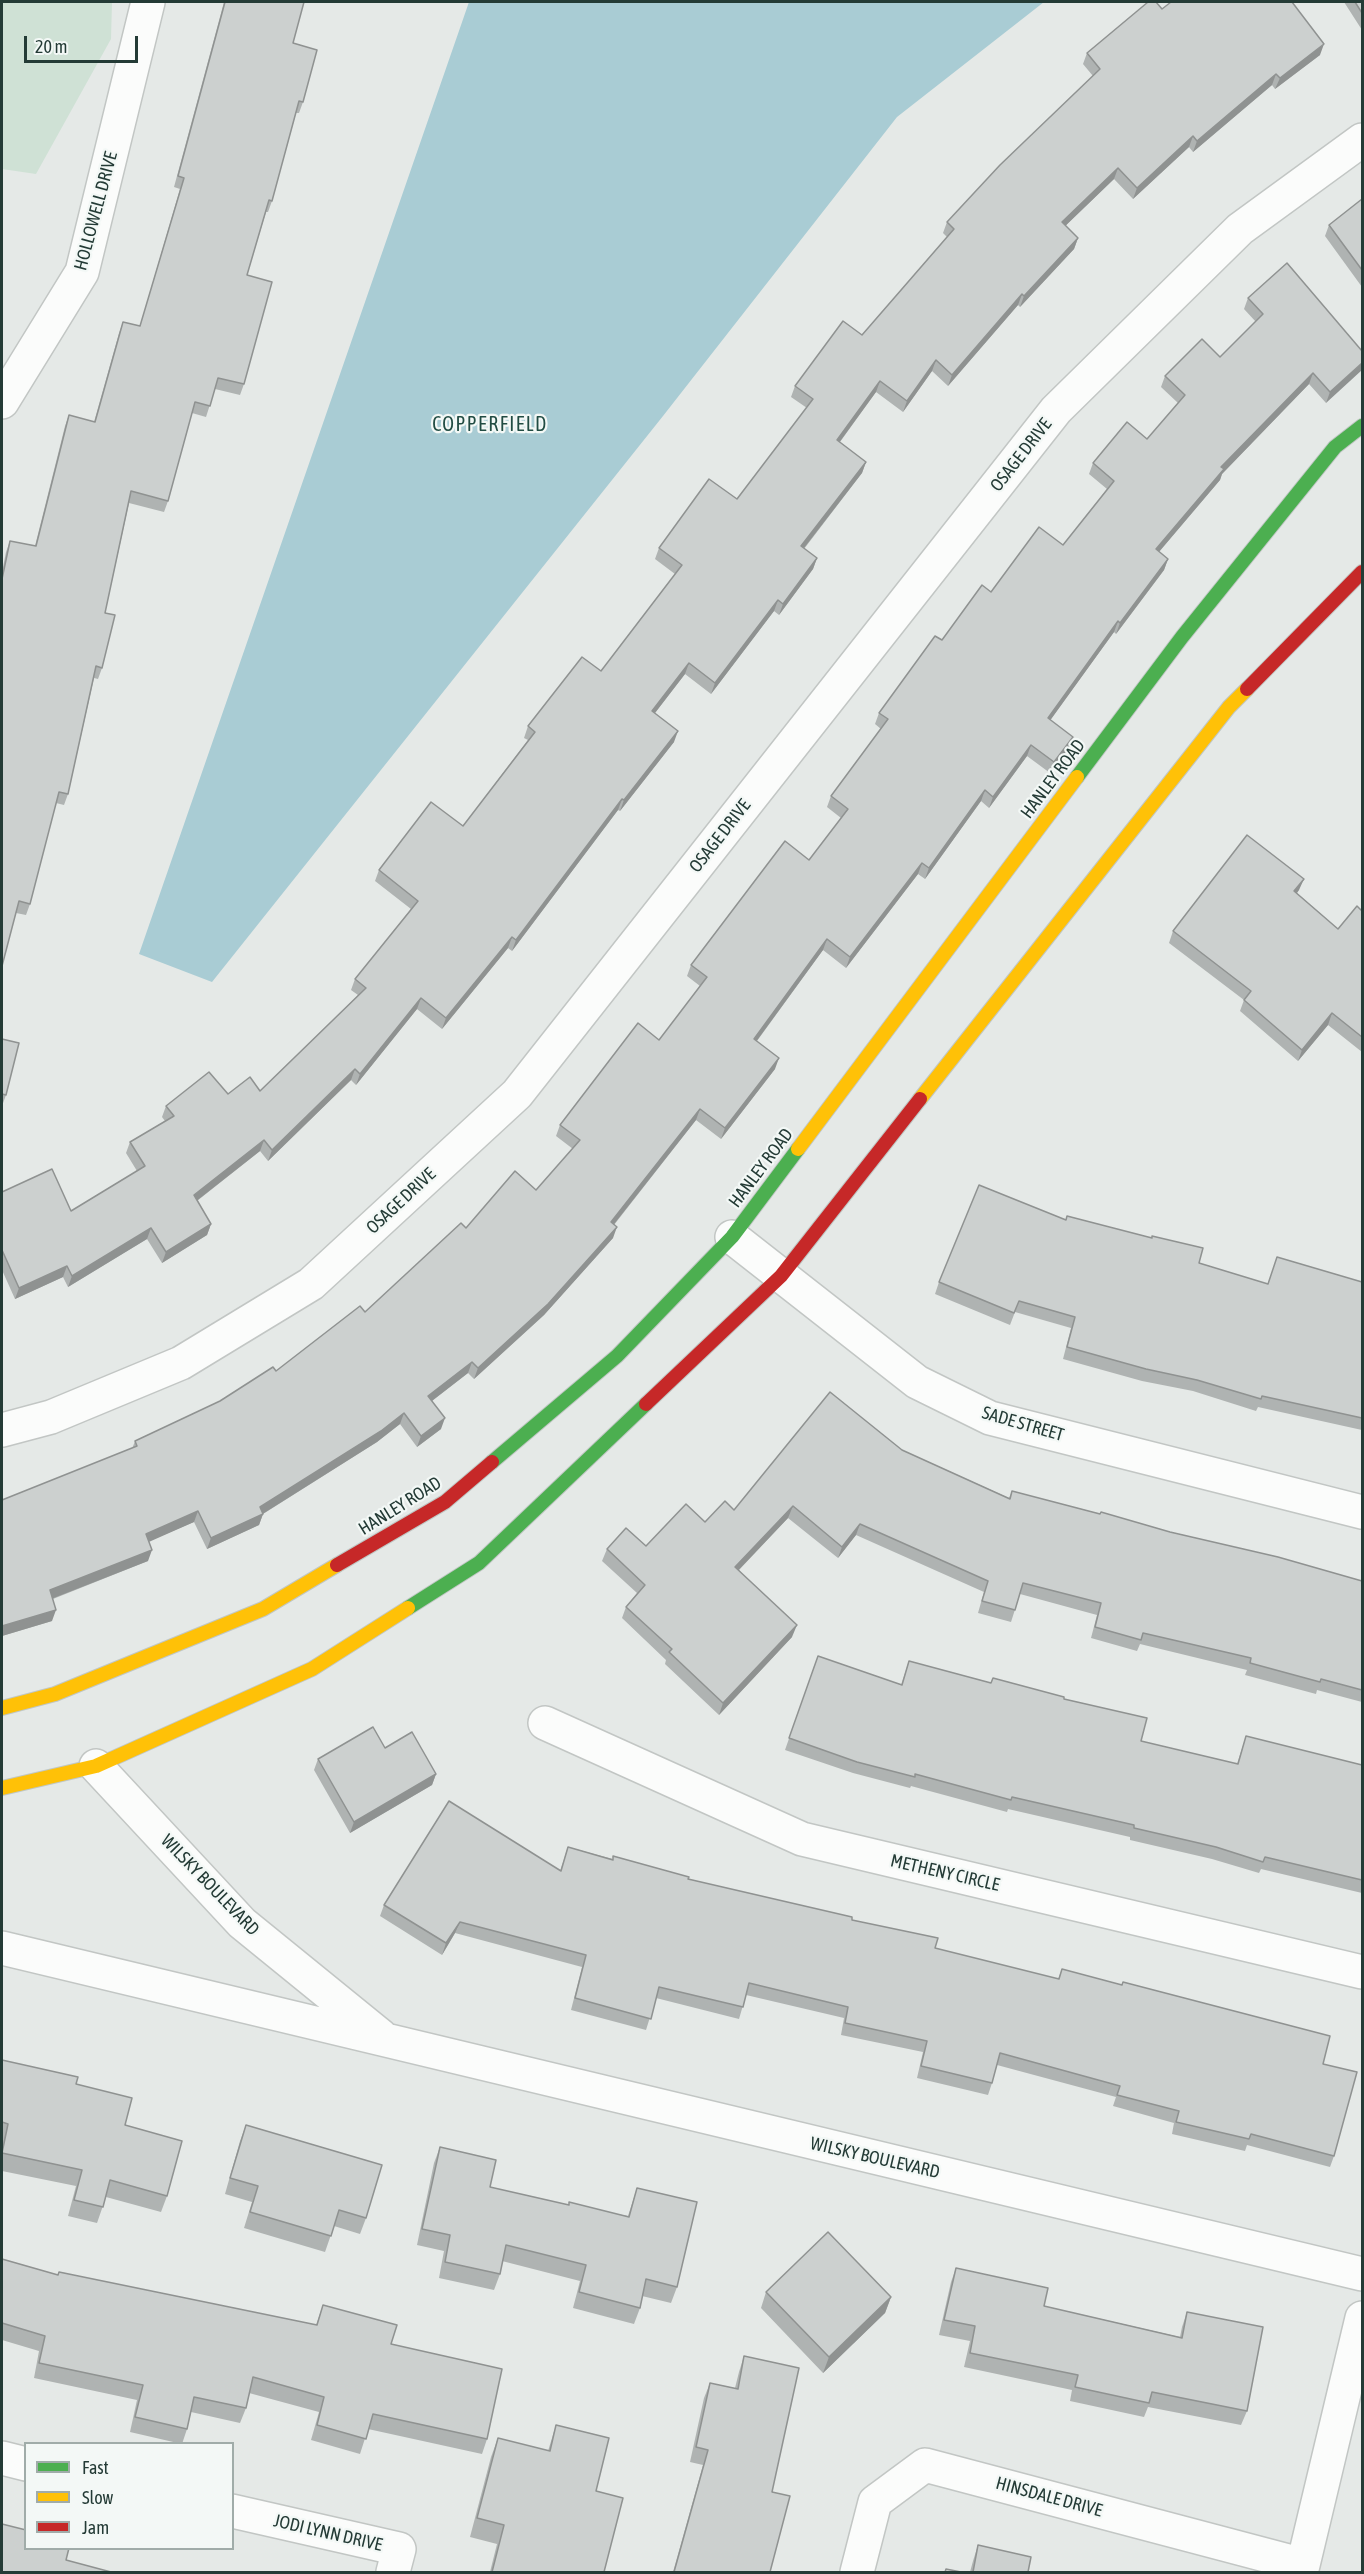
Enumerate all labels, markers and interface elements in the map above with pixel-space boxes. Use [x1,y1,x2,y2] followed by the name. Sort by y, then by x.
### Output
[27,24,141,62] scale bar
[35,36,67,57] text: 20 m
[70,149,122,273] street label: HOLLOWELL DRIVE
[432,413,548,437] district label: COPPERFIELD
[986,414,1056,496] street label: OSAGE DRIVE
[1016,735,1090,823] street label: HANLEY ROAD
[685,795,755,877] street label: OSAGE DRIVE
[724,1124,798,1212] street label: HANLEY ROAD
[362,1164,440,1238] street label: OSAGE DRIVE
[980,1402,1066,1446] street label: SADE STREET
[355,1472,445,1540] street label: HANLEY ROAD
[156,1830,264,1940] street label: WILSKY BOULEVARD
[888,1850,1002,1896] street label: METHENY CIRCLE
[808,2133,942,2183] street label: WILSKY BOULEVARD
[24,2442,234,2550] legend
[82,2457,109,2478] text: Fast
[993,2472,1105,2522] street label: HINSDALE DRIVE
[82,2487,113,2508] text: Slow
[271,2510,385,2556] street label: JODI LYNN DRIVE
[82,2517,109,2538] text: Jam

